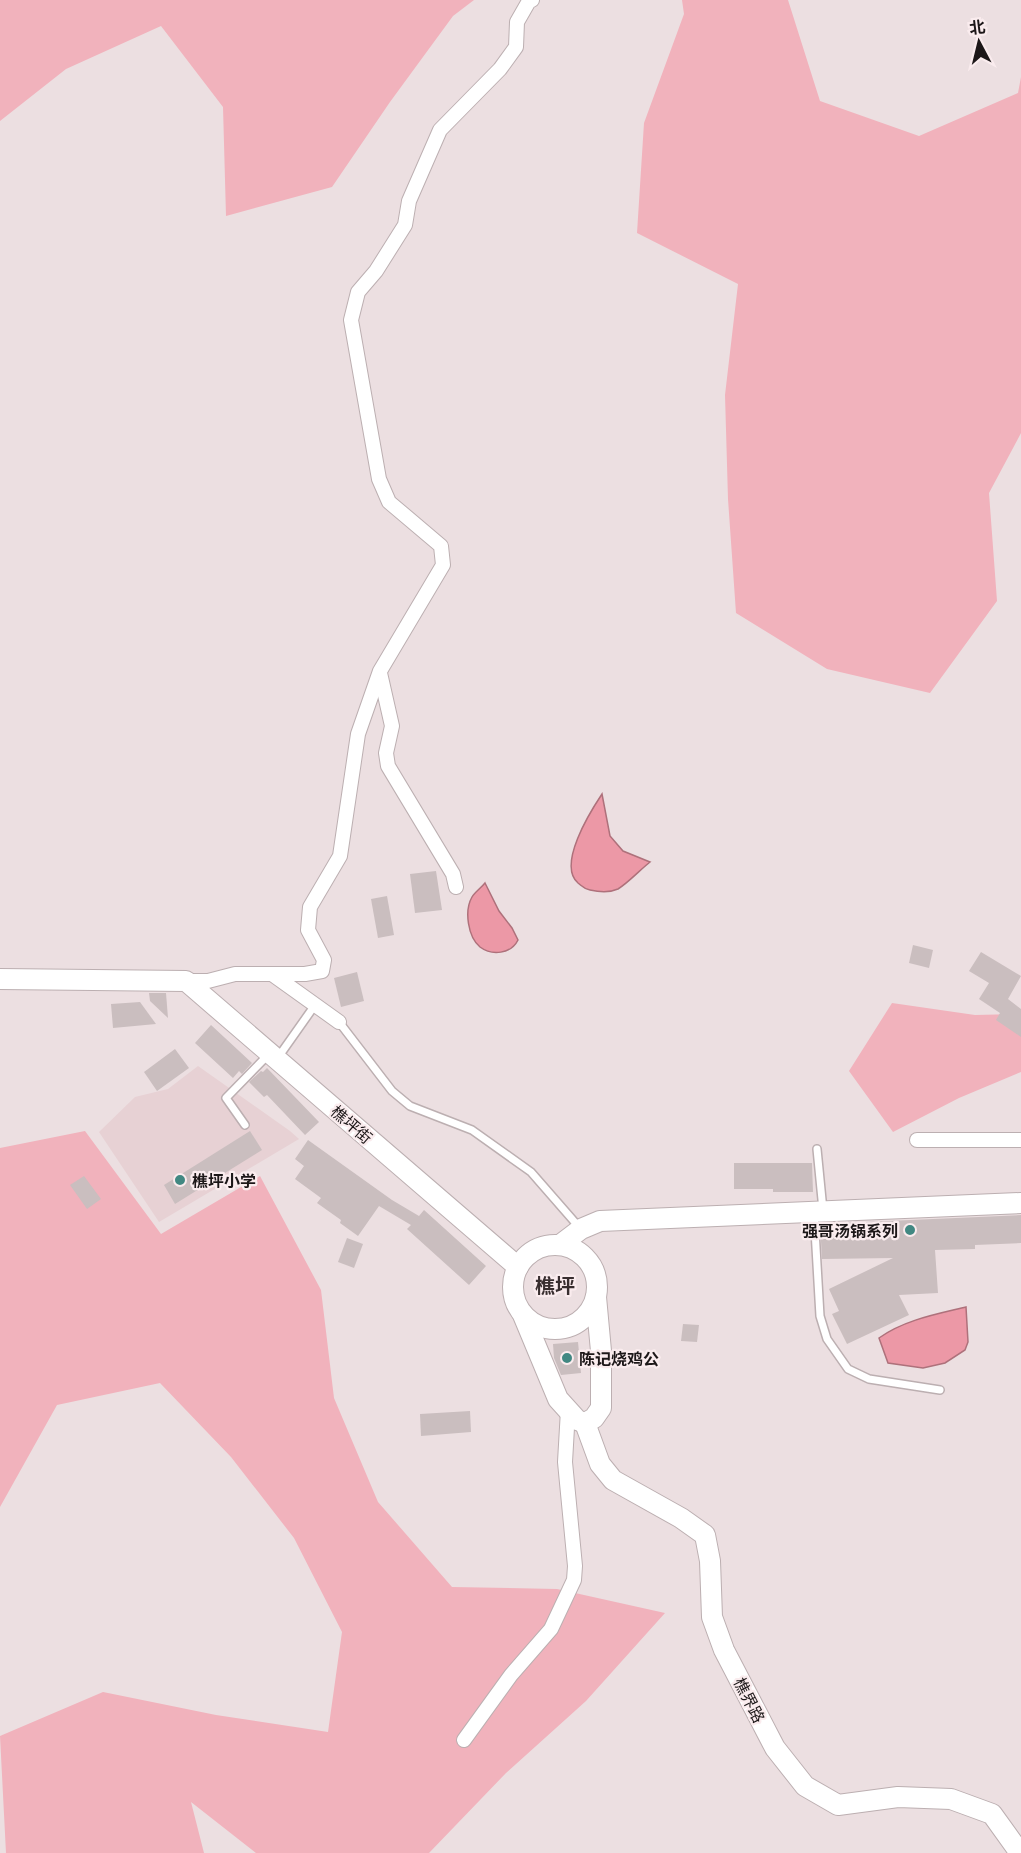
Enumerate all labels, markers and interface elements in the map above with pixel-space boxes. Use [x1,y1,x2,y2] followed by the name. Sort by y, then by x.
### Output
[949,12,1009,72] north arrow
[968,15,986,38] text: 北
[327,1100,377,1148] street label: 樵坪街
[192,1170,256,1191] place label: 樵坪小学
[173,1173,187,1187] marker: 樵坪小学
[802,1220,898,1241] place label: 强哥汤锅系列
[903,1223,917,1237] marker: 强哥汤锅系列
[535,1271,575,1298] district label: 樵坪
[579,1348,659,1369] place label: 陈记烧鸡公
[560,1351,574,1365] marker: 陈记烧鸡公
[730,1674,770,1726] street label: 樵界路

